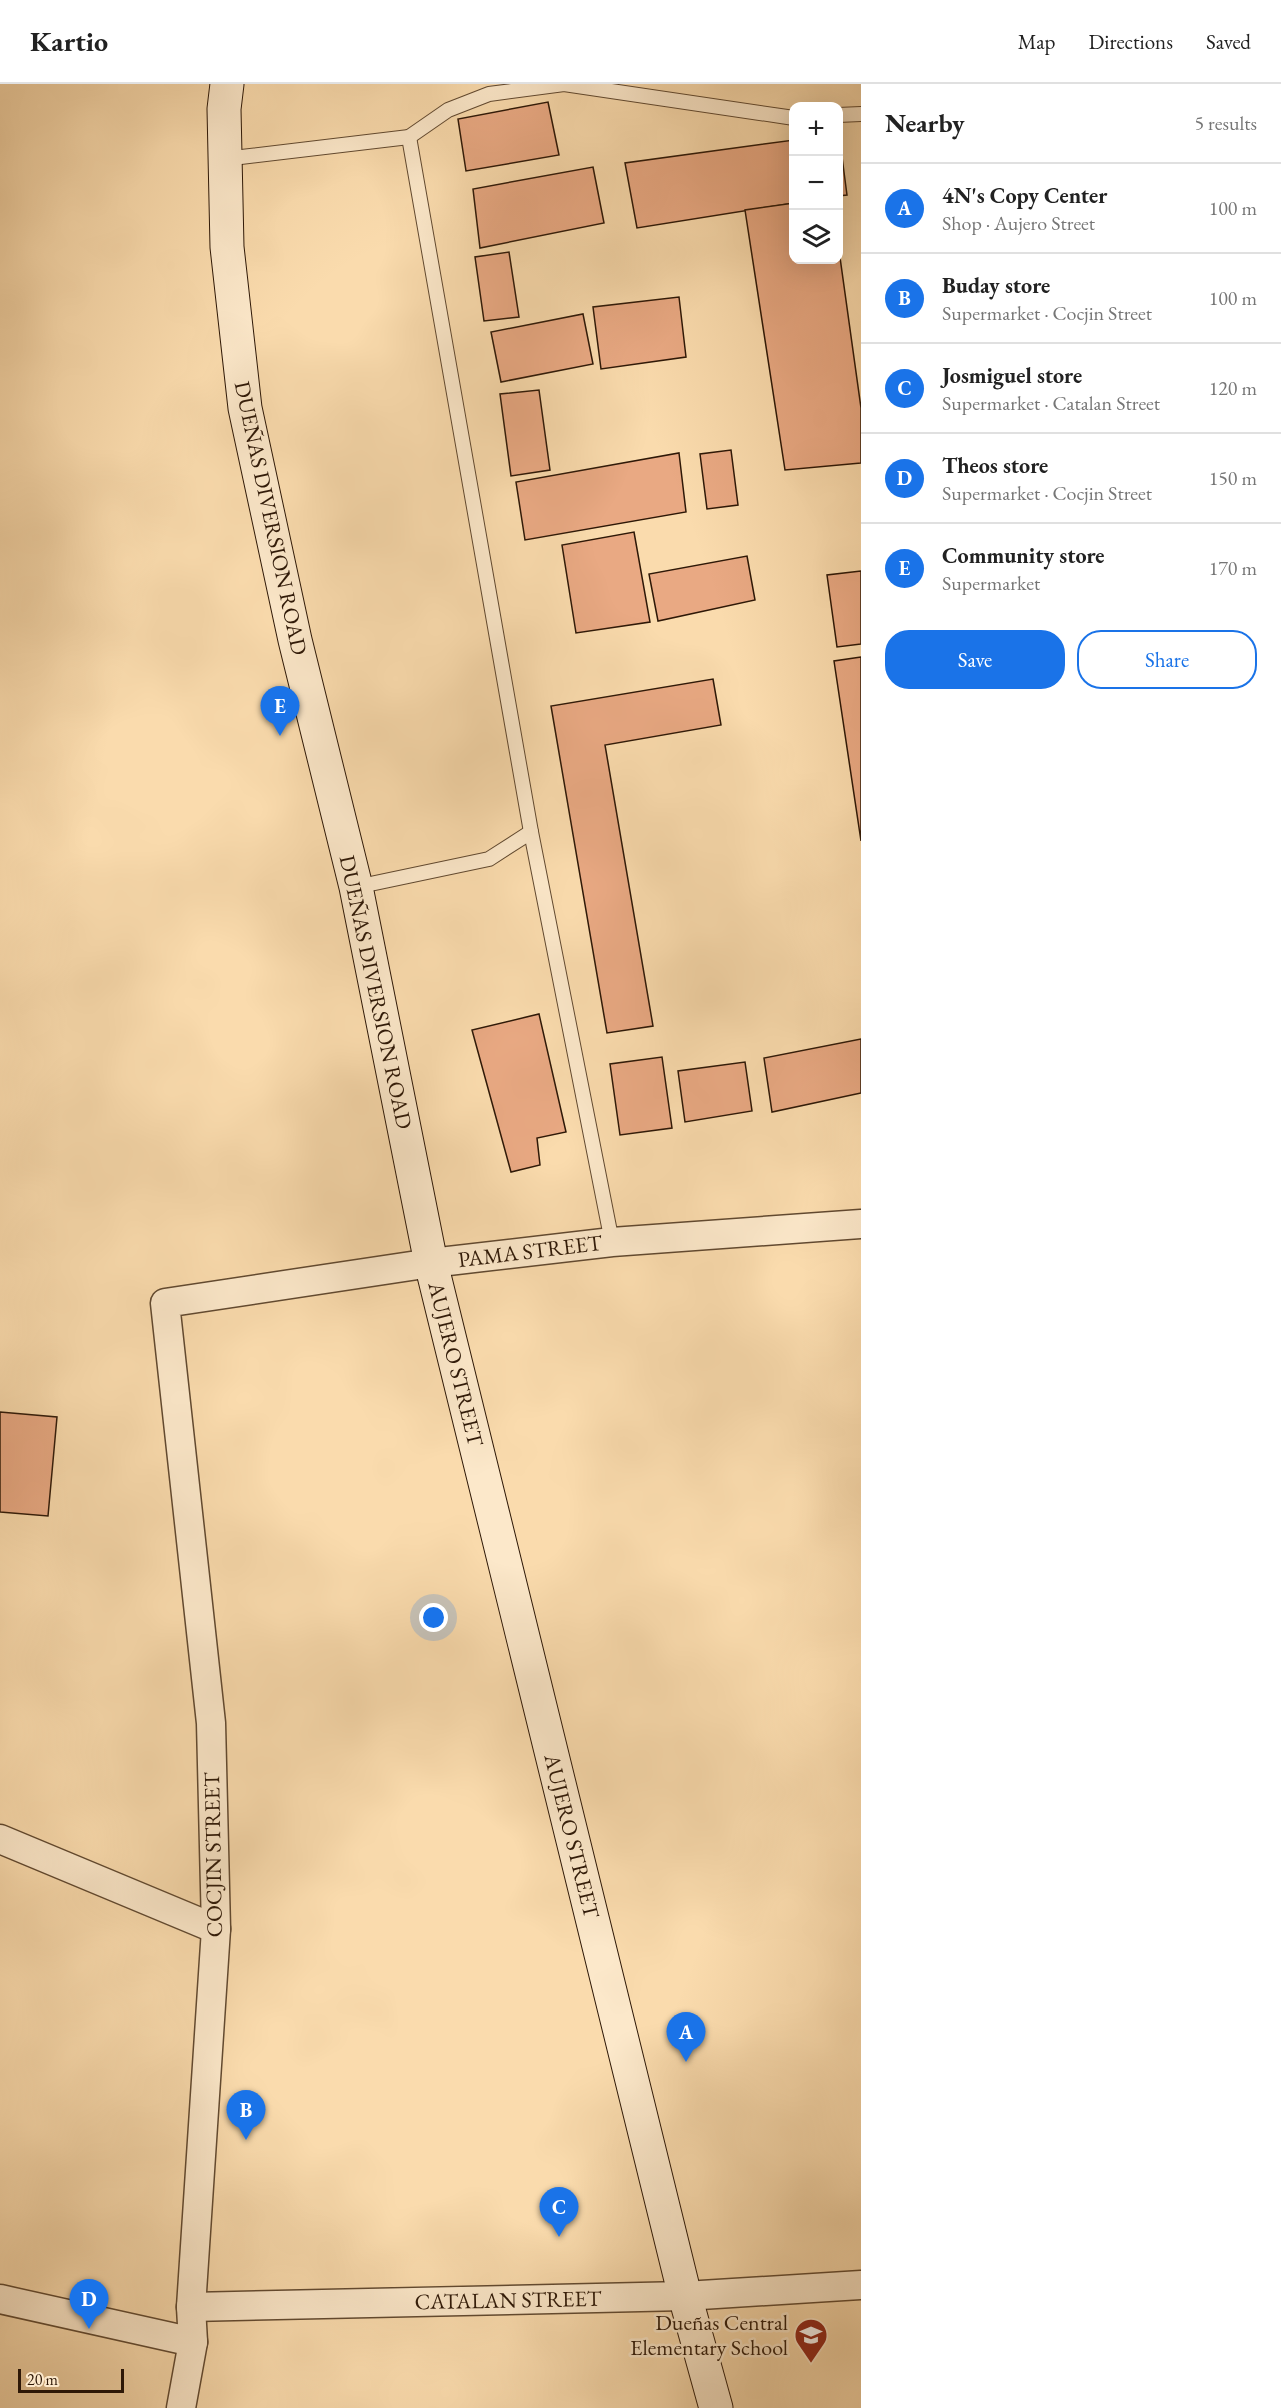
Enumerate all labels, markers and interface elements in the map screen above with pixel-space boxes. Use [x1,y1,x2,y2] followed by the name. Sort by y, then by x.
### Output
[30,23,108,59] text: Kartio
[1018,28,1055,55] text: Map
[1088,28,1173,55] text: Directions
[1206,28,1251,55] text: Saved
[789,102,843,264] map controls
[789,102,843,156] button: +
[885,106,965,140] text: Nearby
[1194,110,1257,136] text: 5 results
[789,156,843,210] button: −
[942,181,1107,210] text: 4N's Copy Center
[897,195,912,221] text: A
[1209,195,1257,221] text: 100 m
[789,210,843,264] button: layers
[942,210,1095,236] text: Shop · Aujero Street
[942,271,1050,300] text: Buday store
[898,285,911,311] text: B
[1209,285,1257,311] text: 100 m
[942,300,1152,326] text: Supermarket · Cocjin Street
[942,361,1082,390] text: Josmiguel store
[897,375,912,401] text: C
[1209,375,1257,401] text: 120 m
[228,378,314,658] street label: DUEÑAS DIVERSION ROAD
[942,390,1160,416] text: Supermarket · Catalan Street
[942,451,1048,480] text: Theos store
[897,465,912,491] text: D
[1209,465,1257,491] text: 150 m
[942,480,1152,506] text: Supermarket · Cocjin Street
[942,541,1105,570] text: Community store
[899,555,910,581] text: E
[1209,555,1257,581] text: 170 m
[942,570,1040,596] text: Supermarket
[885,630,1065,689] button: Save
[1077,630,1257,689] button: Share
[260,686,300,736] pin: E
[333,852,419,1132] street label: DUEÑAS DIVERSION ROAD
[456,1228,604,1274] street label: PAMA STREET
[421,1278,491,1449] street label: AUJERO STREET
[419,1603,448,1632] your location
[537,1750,607,1921] street label: AUJERO STREET
[197,1772,229,1938] street label: COCJIN STREET
[666,2012,706,2062] pin: A
[226,2090,266,2140] pin: B
[540,2188,578,2237] pin: C
[70,2280,109,2329] pin: D
[414,2284,602,2316] street label: CATALAN STREET
[630,2308,788,2362] place label: Dueñas Central Elementary School
[793,2317,829,2364] school or university icon: Dueñas Central Elementary School
[18,2366,124,2394] scale bar
[27,2369,58,2390] text: 20 m

